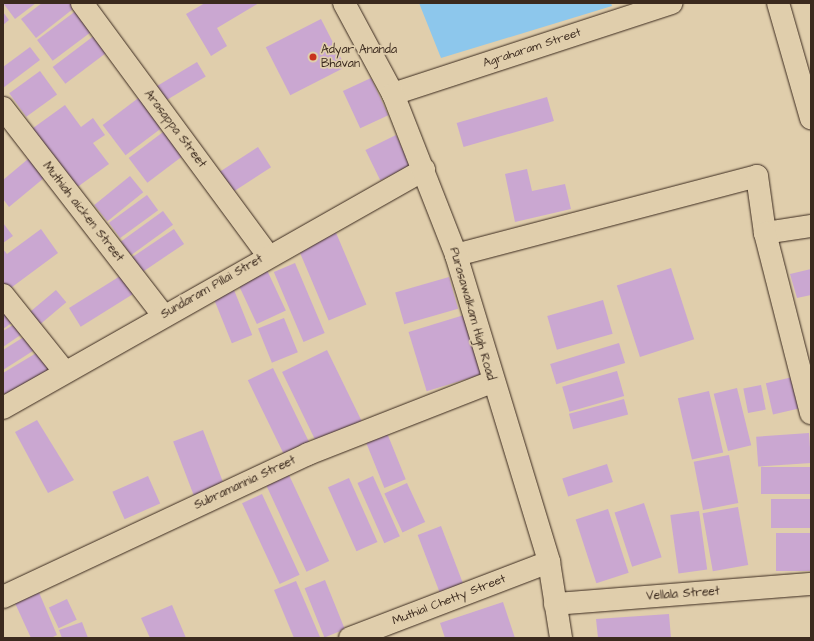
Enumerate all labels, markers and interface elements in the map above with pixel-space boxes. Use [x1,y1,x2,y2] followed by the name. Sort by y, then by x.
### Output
[481,25,583,71] street label: Agraharam Street
[321,43,397,71] place label: Adyar Ananda Bhavan
[308,52,318,62] marker: Adyar Ananda Bhavan
[141,87,209,171] street label: Arasappa Street
[40,159,126,265] street label: Muthiah aicken Street
[446,246,498,382] street label: Purasawalkam High Road
[158,252,266,322] street label: Sundaram Pillai Stret
[192,453,298,513] street label: Subramannia Street
[390,572,508,628] street label: Muthial Chetty Street
[646,584,720,604] street label: Vellala Street

